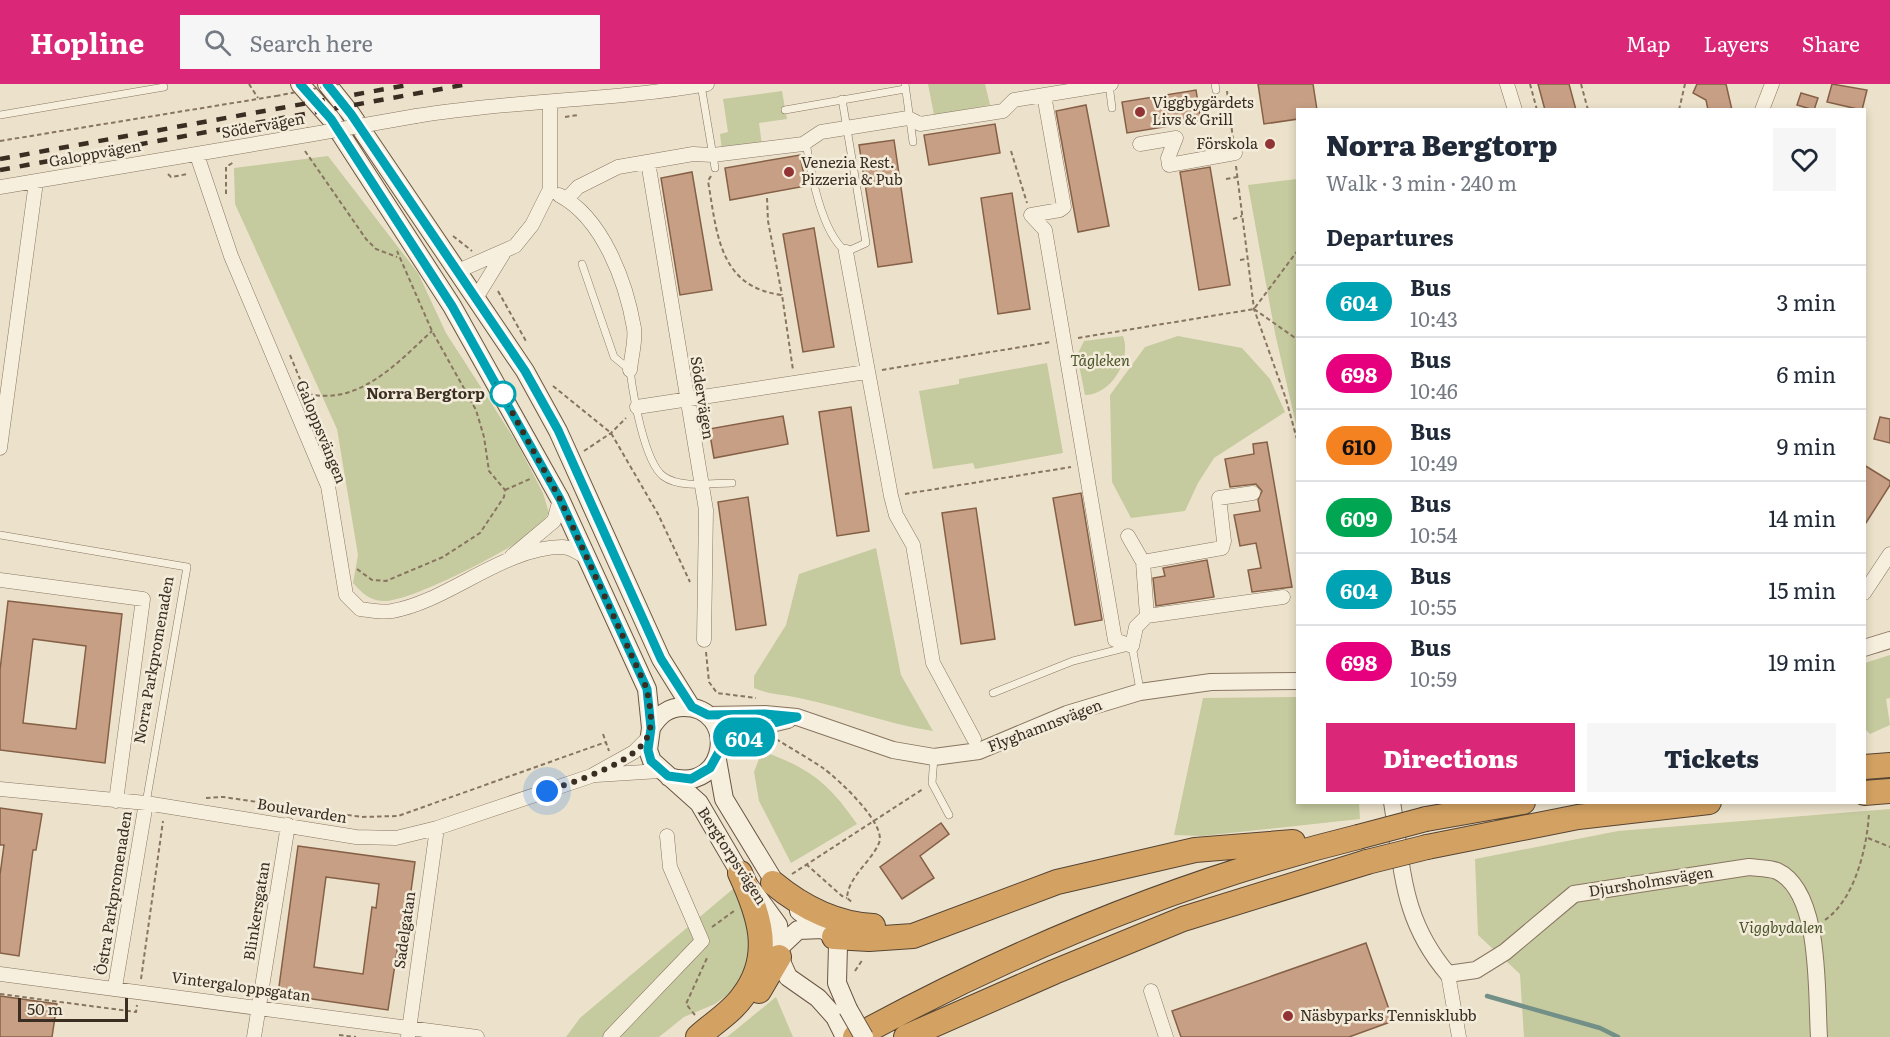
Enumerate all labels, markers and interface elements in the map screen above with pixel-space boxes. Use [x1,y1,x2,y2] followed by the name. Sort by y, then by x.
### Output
[180,15,600,69] search box
[30,21,144,63] text: Hopline
[201,26,234,59] icon: search
[249,26,373,59] text: Search here
[1626,27,1671,58] text: Map
[1704,27,1769,58] text: Layers
[1802,27,1860,58] text: Share
[1152,90,1254,130] place label: Viggbygärdets Livs & Grill
[1133,105,1147,119] marker: Viggbygärdets Livs & Grill
[219,106,306,143] street label: Södervägen
[1326,123,1557,165] text: Norra Bergtorp
[1773,128,1836,191] button: heart
[1196,131,1259,154] place label: Förskola
[47,133,143,172] street label: Galoppvägen
[1263,137,1277,151] marker: Förskola
[801,150,903,190] place label: Venezia Rest. Pizzeria & Pub
[782,165,796,179] marker: Venezia Rest. Pizzeria & Pub
[1326,167,1517,197] text: Walk · 3 min · 240 m
[1326,220,1453,253] text: Departures
[1410,270,1451,303] text: Bus
[1776,285,1836,318] text: 3 min
[1340,286,1378,317] text: 604
[1410,303,1458,333] text: 10:43
[1410,342,1451,375] text: Bus
[1070,348,1130,371] park label: Tågleken
[686,355,721,441] street label: Södervägen
[1777,357,1836,390] text: 6 min
[1341,358,1377,389] text: 698
[1410,375,1458,405] text: 10:46
[291,376,354,487] street label: Galoppsvängen
[366,381,485,404] place label: Norra Bergtorp
[490,381,516,407] marker: Norra Bergtorp
[1410,414,1451,447] text: Bus
[1777,429,1836,462] text: 9 min
[1342,430,1376,461] text: 610
[1410,447,1457,477] text: 10:49
[1410,486,1451,519] text: Bus
[1768,501,1836,534] text: 14 min
[1340,502,1378,533] text: 609
[1410,519,1458,549] text: 10:54
[1410,558,1451,591] text: Bus
[1768,573,1836,606] text: 15 min
[126,574,179,745] street label: Norra Parkpromenaden
[1340,574,1378,605] text: 604
[1410,591,1457,621] text: 10:55
[1410,630,1451,663] text: Bus
[1768,645,1836,678] text: 19 min
[1341,646,1377,677] text: 698
[1410,663,1457,693] text: 10:59
[984,692,1105,757] street label: Flyghamnsvägen
[710,718,778,756] line badge: 604
[725,722,763,753] text: 604
[1326,723,1575,792] button: Directions
[1587,723,1836,792] button: Tickets
[532,776,562,806] your location
[256,791,349,828] street label: Boulevarden
[693,802,774,909] street label: Bergtorpsvägen
[88,809,137,977] street label: Östra Parkpromenaden
[1587,859,1715,902] street label: Djursholmsvägen
[236,860,275,962] street label: Blinkersgatan
[387,889,420,970] street label: Sadelgatan
[1739,915,1823,938] park label: Viggbydalen
[170,964,312,1007] street label: Vintergaloppsgatan
[18,995,128,1022] scale bar
[27,996,63,1020] text: 50 m
[1300,1003,1477,1026] place label: Näsbyparks Tennisklubb
[1281,1009,1295,1023] marker: Näsbyparks Tennisklubb

